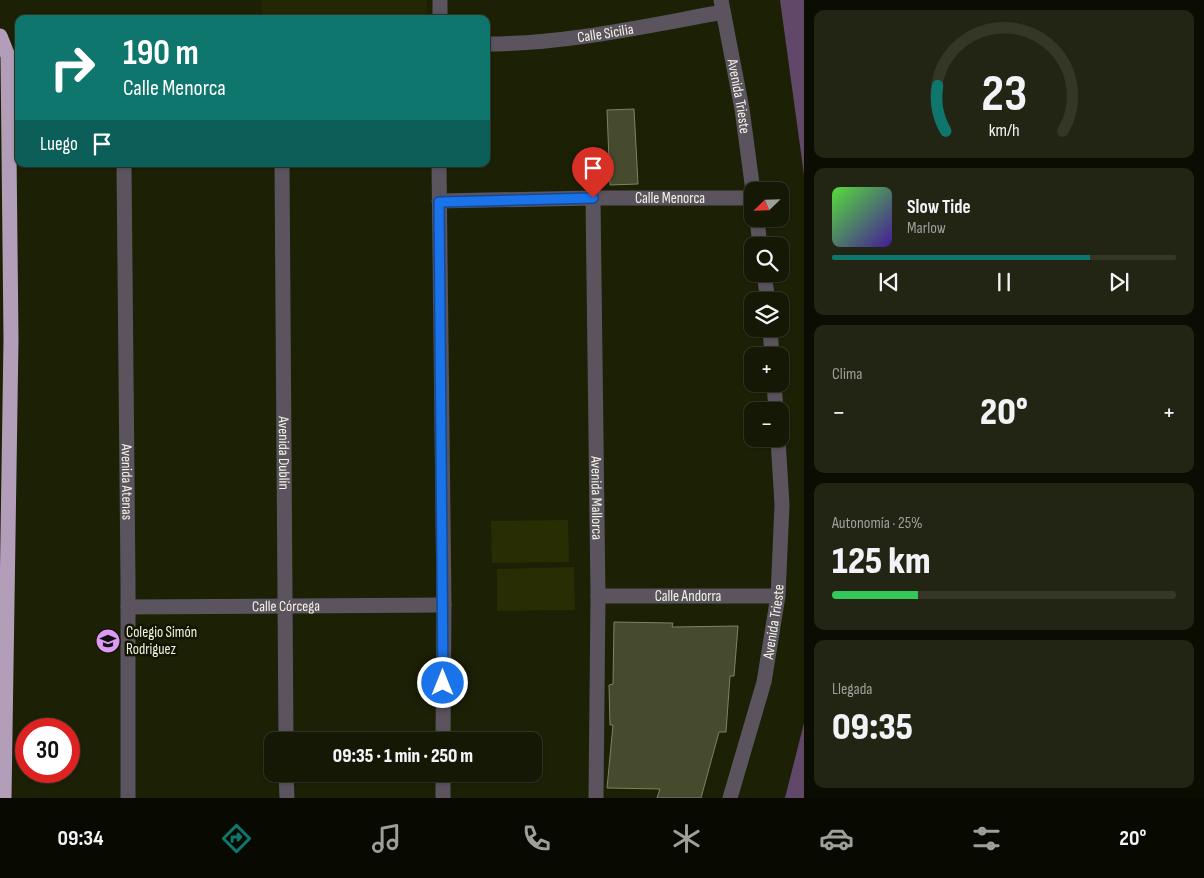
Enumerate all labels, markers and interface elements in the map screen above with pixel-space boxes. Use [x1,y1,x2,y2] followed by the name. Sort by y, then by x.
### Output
[576,20,635,47] street label: Calle Sicilia
[123,32,199,75] text: 190 m
[40,35,105,100] icon: right
[722,56,754,135] street label: Avenida Trieste
[981,63,1027,126] text: 23
[123,75,226,102] text: Calle Menorca
[989,120,1019,141] text: km/h
[88,130,116,158] icon: arrive
[40,133,78,156] text: Luego
[572,147,614,198] pin
[579,154,607,182] icon: arrive
[744,182,789,228] north arrow
[744,182,789,447] map controls
[635,189,705,208] street label: Calle Menorca
[907,196,971,219] text: Slow Tide
[907,219,946,238] text: Marlow
[744,237,789,282] button: search
[875,268,903,296] icon: previous
[990,268,1018,296] icon: pause
[1105,268,1133,296] icon: next
[744,292,789,337] button: layers
[744,347,789,392] button: +
[832,365,862,384] text: Clima
[980,390,1028,435] text: 20°
[832,396,846,429] text: −
[1162,396,1176,429] text: +
[744,402,789,447] button: −
[274,415,293,490] street label: Avenida Dublín
[117,443,136,520] street label: Avenida Atenas
[586,455,606,540] street label: Avenida Mallorca
[832,514,923,533] text: Autonomía · 25%
[832,539,931,584] text: 125 km
[759,584,789,662] street label: Avenida Trieste
[655,587,722,606] street label: Calle Andorra
[252,597,320,616] street label: Calle Córcega
[126,623,197,659] place label: Colegio Simón Rodriguez
[95,628,121,654] school or university icon: Colegio Simón Rodriguez
[416,656,468,708] position arrow
[832,680,873,699] text: Llegada
[832,705,913,750] text: 09:35
[15,718,80,783] speed limit sign: 30
[333,745,473,768] text: 09:35 · 1 min · 250 m
[219,821,254,856] icon: directions
[369,821,404,856] icon: music
[519,821,554,856] icon: phone
[669,821,704,856] icon: climate
[819,821,854,856] icon: car
[969,821,1004,856] icon: filters
[58,825,103,852] text: 09:34
[1119,825,1146,852] text: 20°

